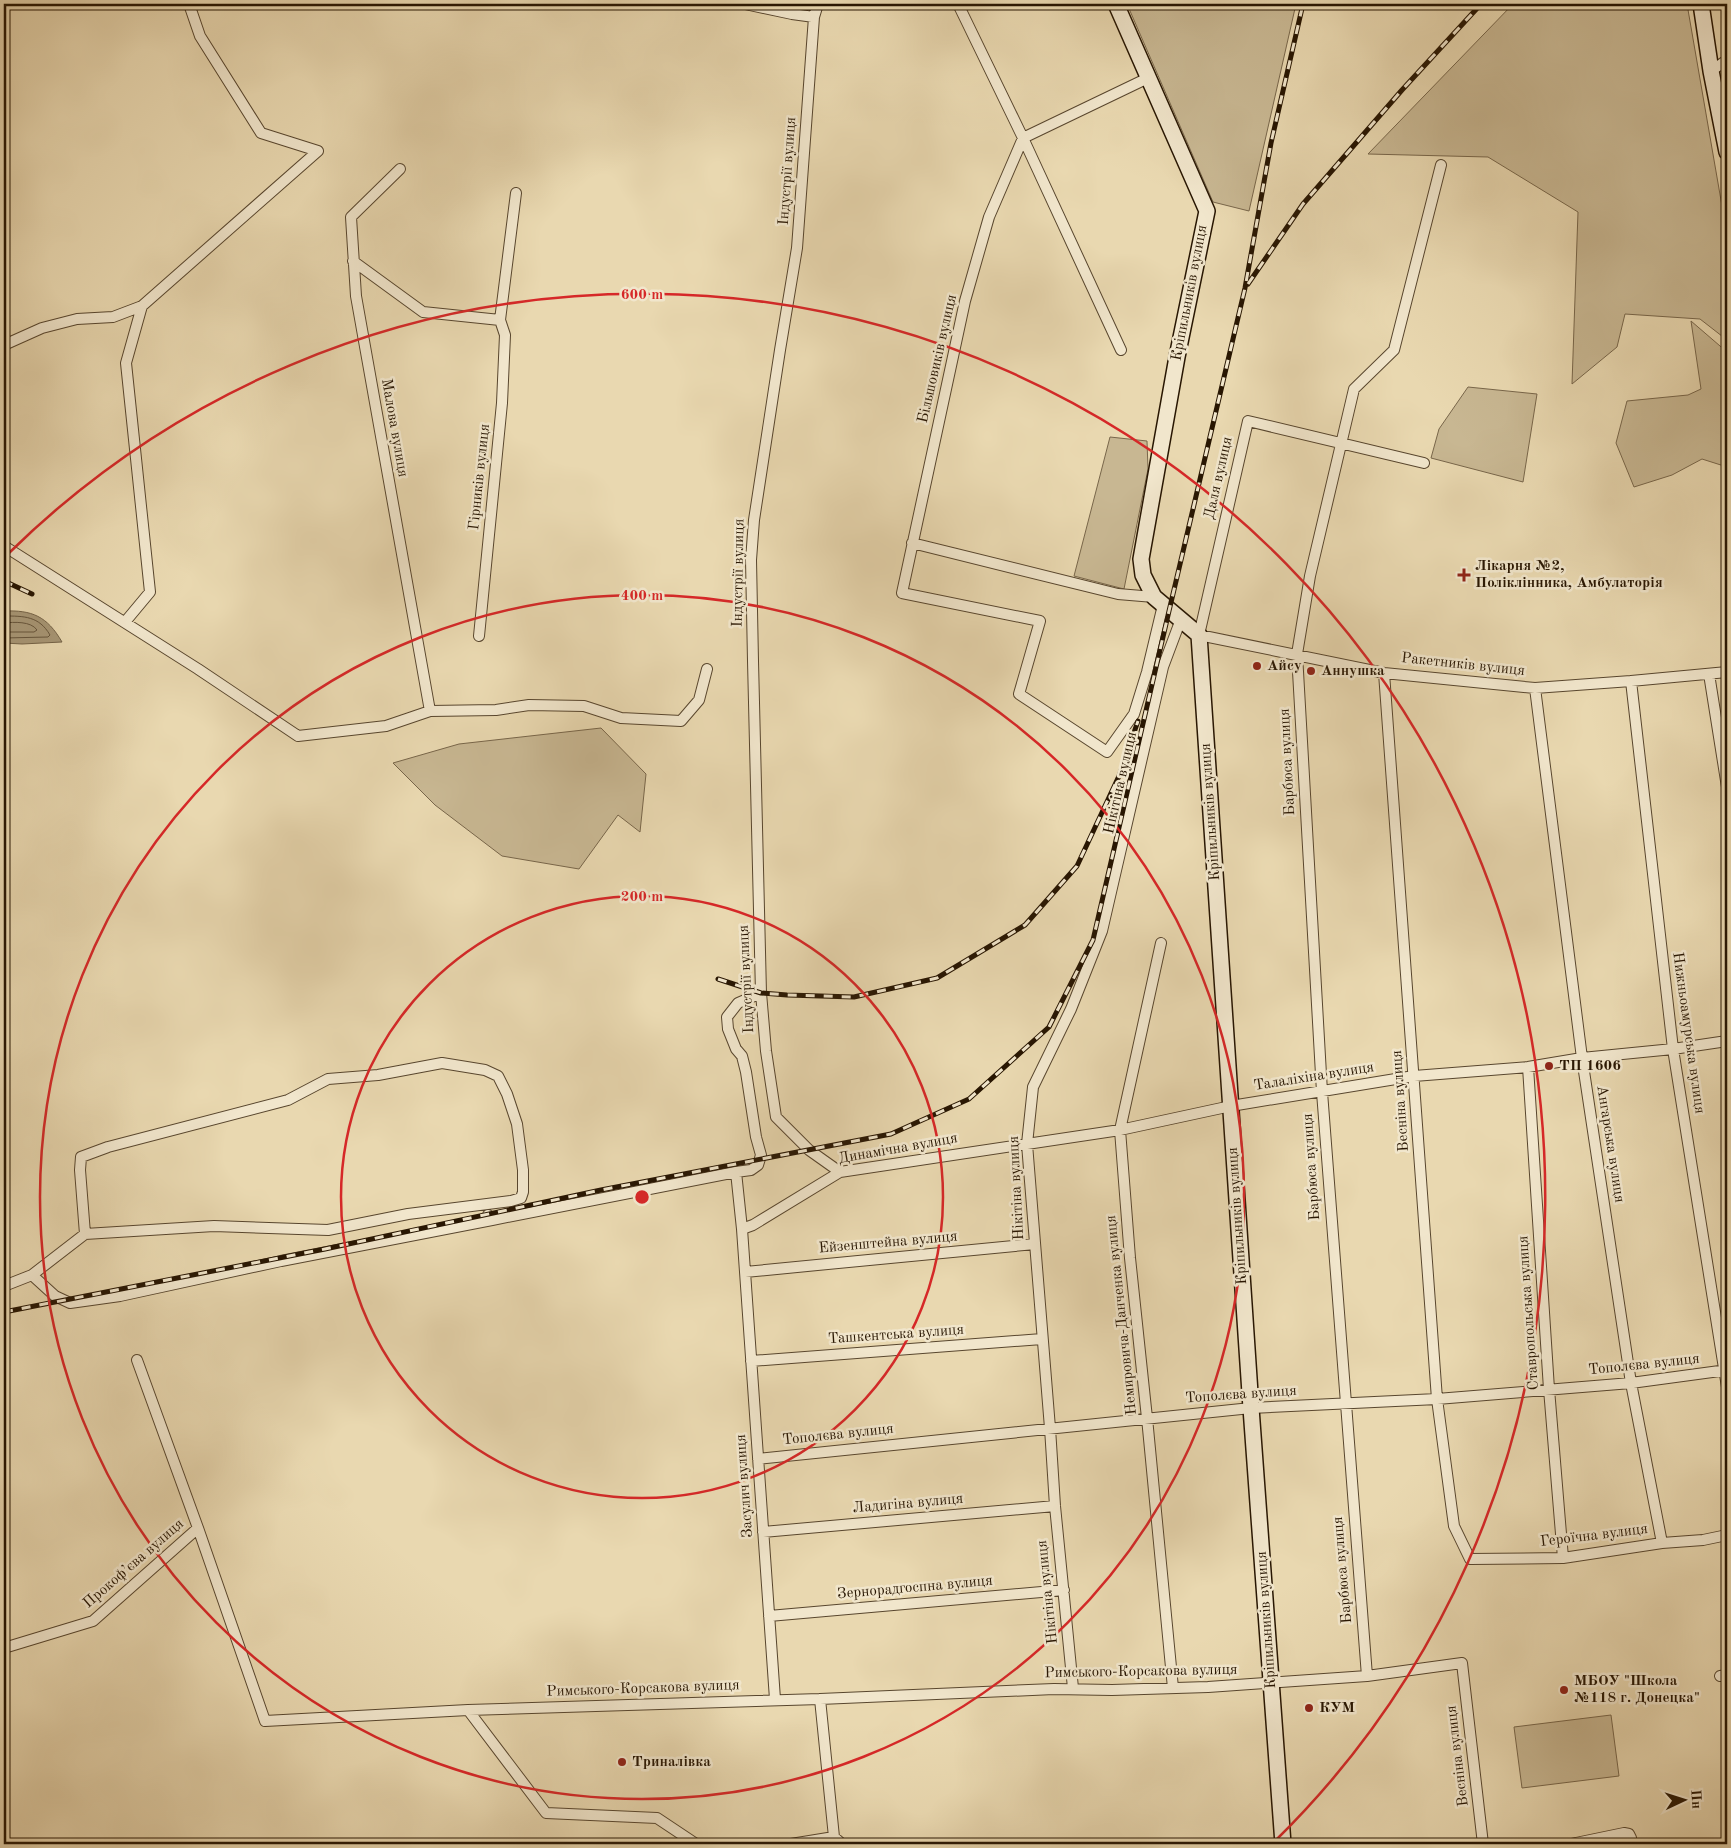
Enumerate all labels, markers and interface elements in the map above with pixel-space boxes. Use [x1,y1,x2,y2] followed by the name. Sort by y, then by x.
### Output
[777,116,799,226] street label: Індустрії вулиця
[1169,224,1211,362] street label: Кріпильників вулиця
[621,288,663,303] text: 600 m
[916,293,960,425] street label: Більшовиків вулиця
[378,378,410,479] street label: Малова вулиця
[467,423,493,531] street label: Гірників вулиця
[1202,435,1236,521] street label: Даля вулиця
[731,518,747,627] street label: Індустрії вулиця
[1475,559,1663,591] place label: Лікарня №2, Поліклінника, Амбулаторія
[1457,568,1471,582] marker: Лікарня №2, Поліклінника, Амбулаторія
[621,589,663,604] text: 400 m
[1400,651,1526,679] street label: Ракетників вулиця
[1267,659,1302,674] place label: Айсу
[1251,660,1263,672] marker: Айсу
[1321,664,1385,679] place label: Аннушка
[1305,665,1317,677] marker: Аннушка
[1278,708,1298,816] street label: Барбюса вулиця
[1102,730,1140,836] street label: Нікітіна вулиця
[1199,742,1223,881] street label: Кріпильників вулиця
[621,890,663,905] text: 200 m
[737,924,757,1034] street label: Індустрії вулиця
[1669,951,1707,1115] street label: Нижньоамурська вулиця
[1390,1049,1412,1152] street label: Весніна вулиця
[1559,1059,1621,1074] place label: ТП 1606
[1253,1060,1375,1094] street label: Талаліхіна вулиця
[1543,1060,1555,1072] marker: ТП 1606
[1593,1084,1627,1204] street label: Ангарська вулиця
[1301,1113,1323,1221] street label: Барбюса вулиця
[837,1131,959,1167] street label: Динамічна вулиця
[1007,1135,1027,1241] street label: Нікітіна вулиця
[1226,1146,1250,1285] street label: Кріпильників вулиця
[633,1188,651,1206] centre of rings
[1104,1214,1140,1416] street label: Немировича-Данченка вулиця
[818,1229,958,1257] street label: Ейзенштейна вулиця
[1516,1235,1542,1391] street label: Ставропольська вулиця
[827,1323,965,1347] street label: Ташкентська вулиця
[1588,1352,1701,1378] street label: Тополєва вулиця
[1185,1384,1298,1406] street label: Тополєва вулиця
[782,1422,895,1448] street label: Тополєва вулиця
[734,1434,756,1538] street label: Засулич вулиця
[852,1492,964,1516] street label: Ладигіна вулиця
[81,1516,187,1612] street label: Прокоф’єва вулиця
[1331,1516,1355,1624] street label: Барбюса вулиця
[1539,1522,1649,1550] street label: Героїчна вулиця
[1035,1539,1061,1645] street label: Нікітіна вулиця
[1255,1550,1279,1689] street label: Кріпильників вулиця
[837,1574,994,1602] street label: Зернорадгоспна вулиця
[1044,1663,1238,1681] street label: Римського-Корсакова вулиця
[1574,1674,1700,1706] place label: МБОУ "Школа №118 г. Донецка"
[546,1678,740,1700] street label: Римського-Корсакова вулиця
[1558,1684,1570,1696] marker: МБОУ "Школа №118 г. Донецка"
[1319,1701,1355,1716] place label: КУМ
[1303,1702,1315,1714] marker: КУМ
[1444,1704,1472,1807] street label: Весніна вулиця
[632,1755,711,1770] place label: Триналівка
[616,1756,628,1768] marker: Триналівка
[1658,1776,1708,1826] north arrow
[1688,1789,1704,1809] text: Пн

